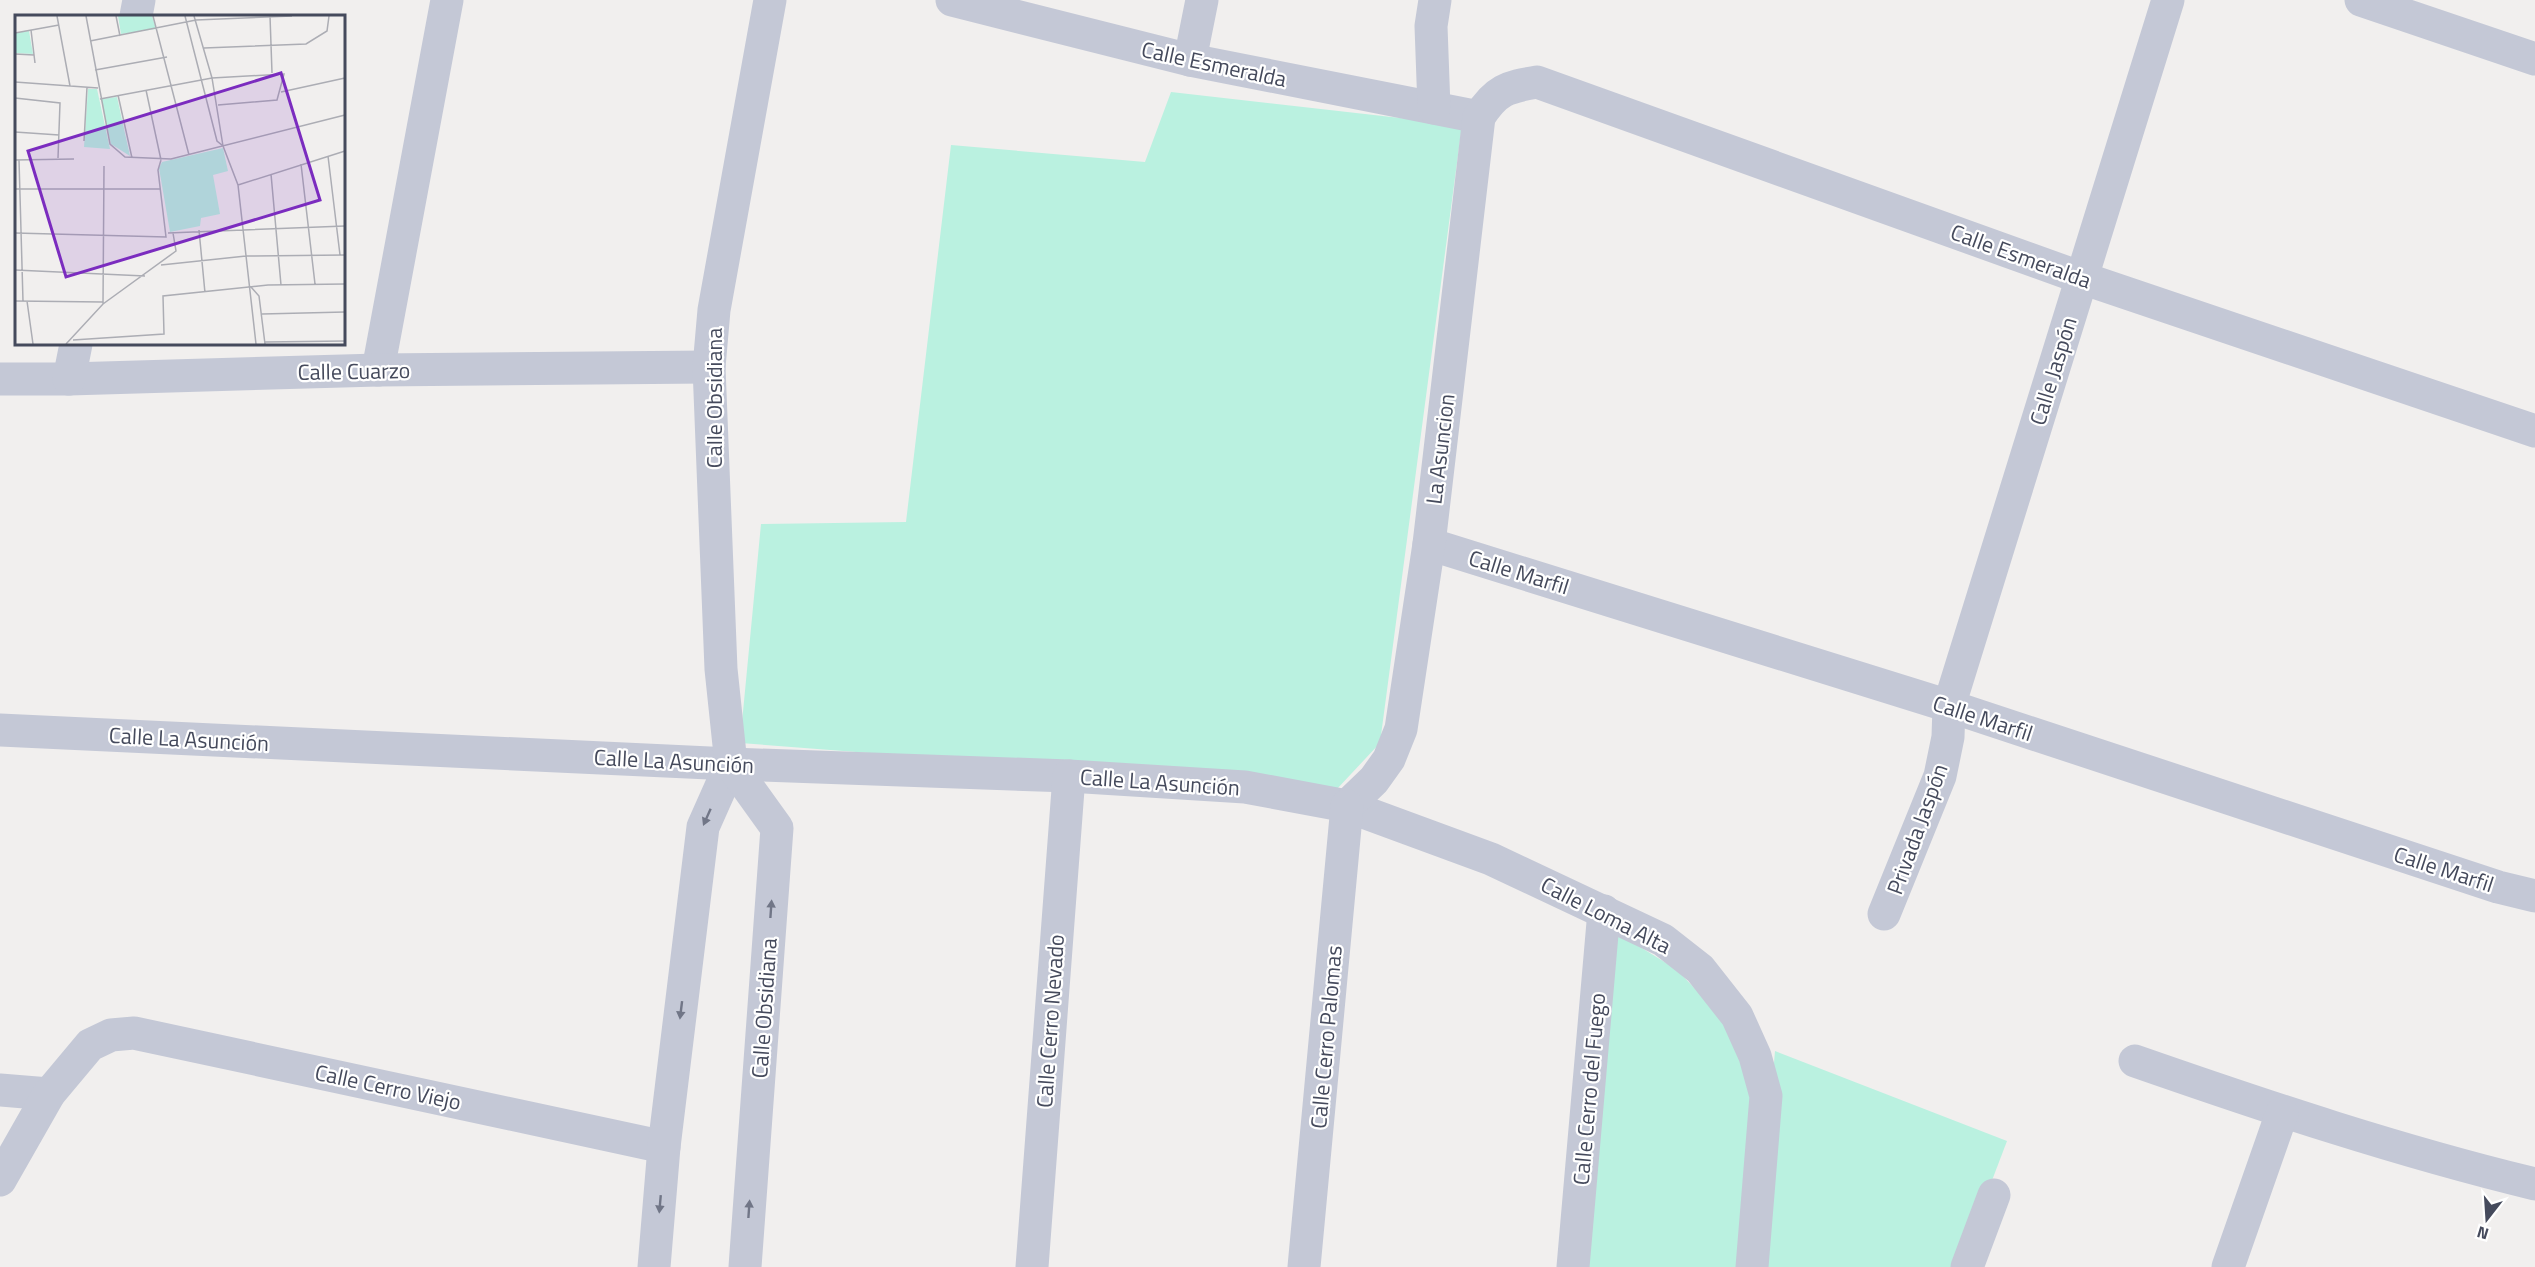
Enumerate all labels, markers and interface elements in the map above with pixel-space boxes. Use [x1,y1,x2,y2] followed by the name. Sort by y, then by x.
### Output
[15,15,345,345] inset map
[1138,32,1290,96] street label: Calle Esmeralda
[1946,215,2096,297] street label: Calle Esmeralda
[2020,313,2086,429] street label: Calle Jaspón
[697,328,731,468] street label: Calle Obsidiana
[297,353,411,389] street label: Calle Cuarzo
[1416,392,1464,506] street label: La Asuncion
[1465,541,1573,603] street label: Calle Marfil
[1929,686,2037,750] street label: Calle Marfil
[108,718,270,760] street label: Calle La Asunción
[593,740,755,782] street label: Calle La Asunción
[1079,759,1241,805] street label: Calle La Asunción
[1878,759,1956,899] street label: Privada Jaspón
[703,809,712,826] one-way arrow
[2390,837,2498,901] street label: Calle Marfil
[1535,868,1677,962] street label: Calle Loma Alta
[766,900,776,919] one-way arrow
[1027,933,1073,1109] street label: Calle Cerro Nevado
[742,937,786,1079] street label: Calle Obsidiana
[1301,944,1351,1130] street label: Calle Cerro Palomas
[1564,991,1614,1187] street label: Calle Cerro del Fuego
[676,1001,686,1020] one-way arrow
[312,1055,464,1119] street label: Calle Cerro Viejo
[2457,1189,2517,1249] north arrow
[655,1194,664,1213] one-way arrow
[744,1199,754,1218] one-way arrow
[2474,1220,2491,1246] text: N

